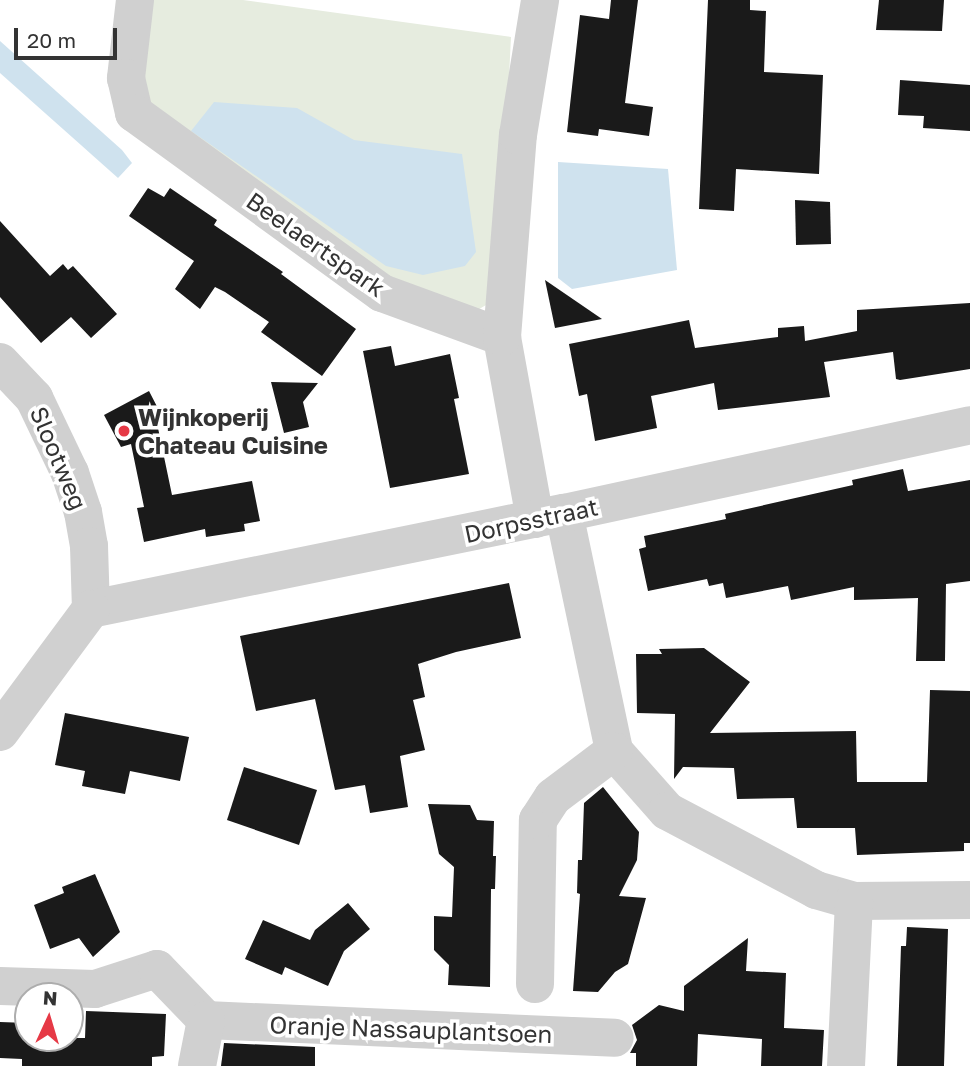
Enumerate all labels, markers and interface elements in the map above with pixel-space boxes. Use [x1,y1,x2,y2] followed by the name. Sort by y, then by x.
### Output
[18,14,121,58] scale bar
[27,27,76,53] text: 20 m
[241,186,391,302] street label: Beelaertspark
[24,402,94,514] street label: Slootweg
[138,403,328,459] place label: Wijnkoperij Chateau Cuisine
[116,423,132,439] marker: Wijnkoperij Chateau Cuisine
[462,492,600,548] street label: Dorpsstraat
[14,982,84,1052] north arrow
[42,986,58,1010] text: N
[269,1010,553,1048] street label: Oranje Nassauplantsoen

